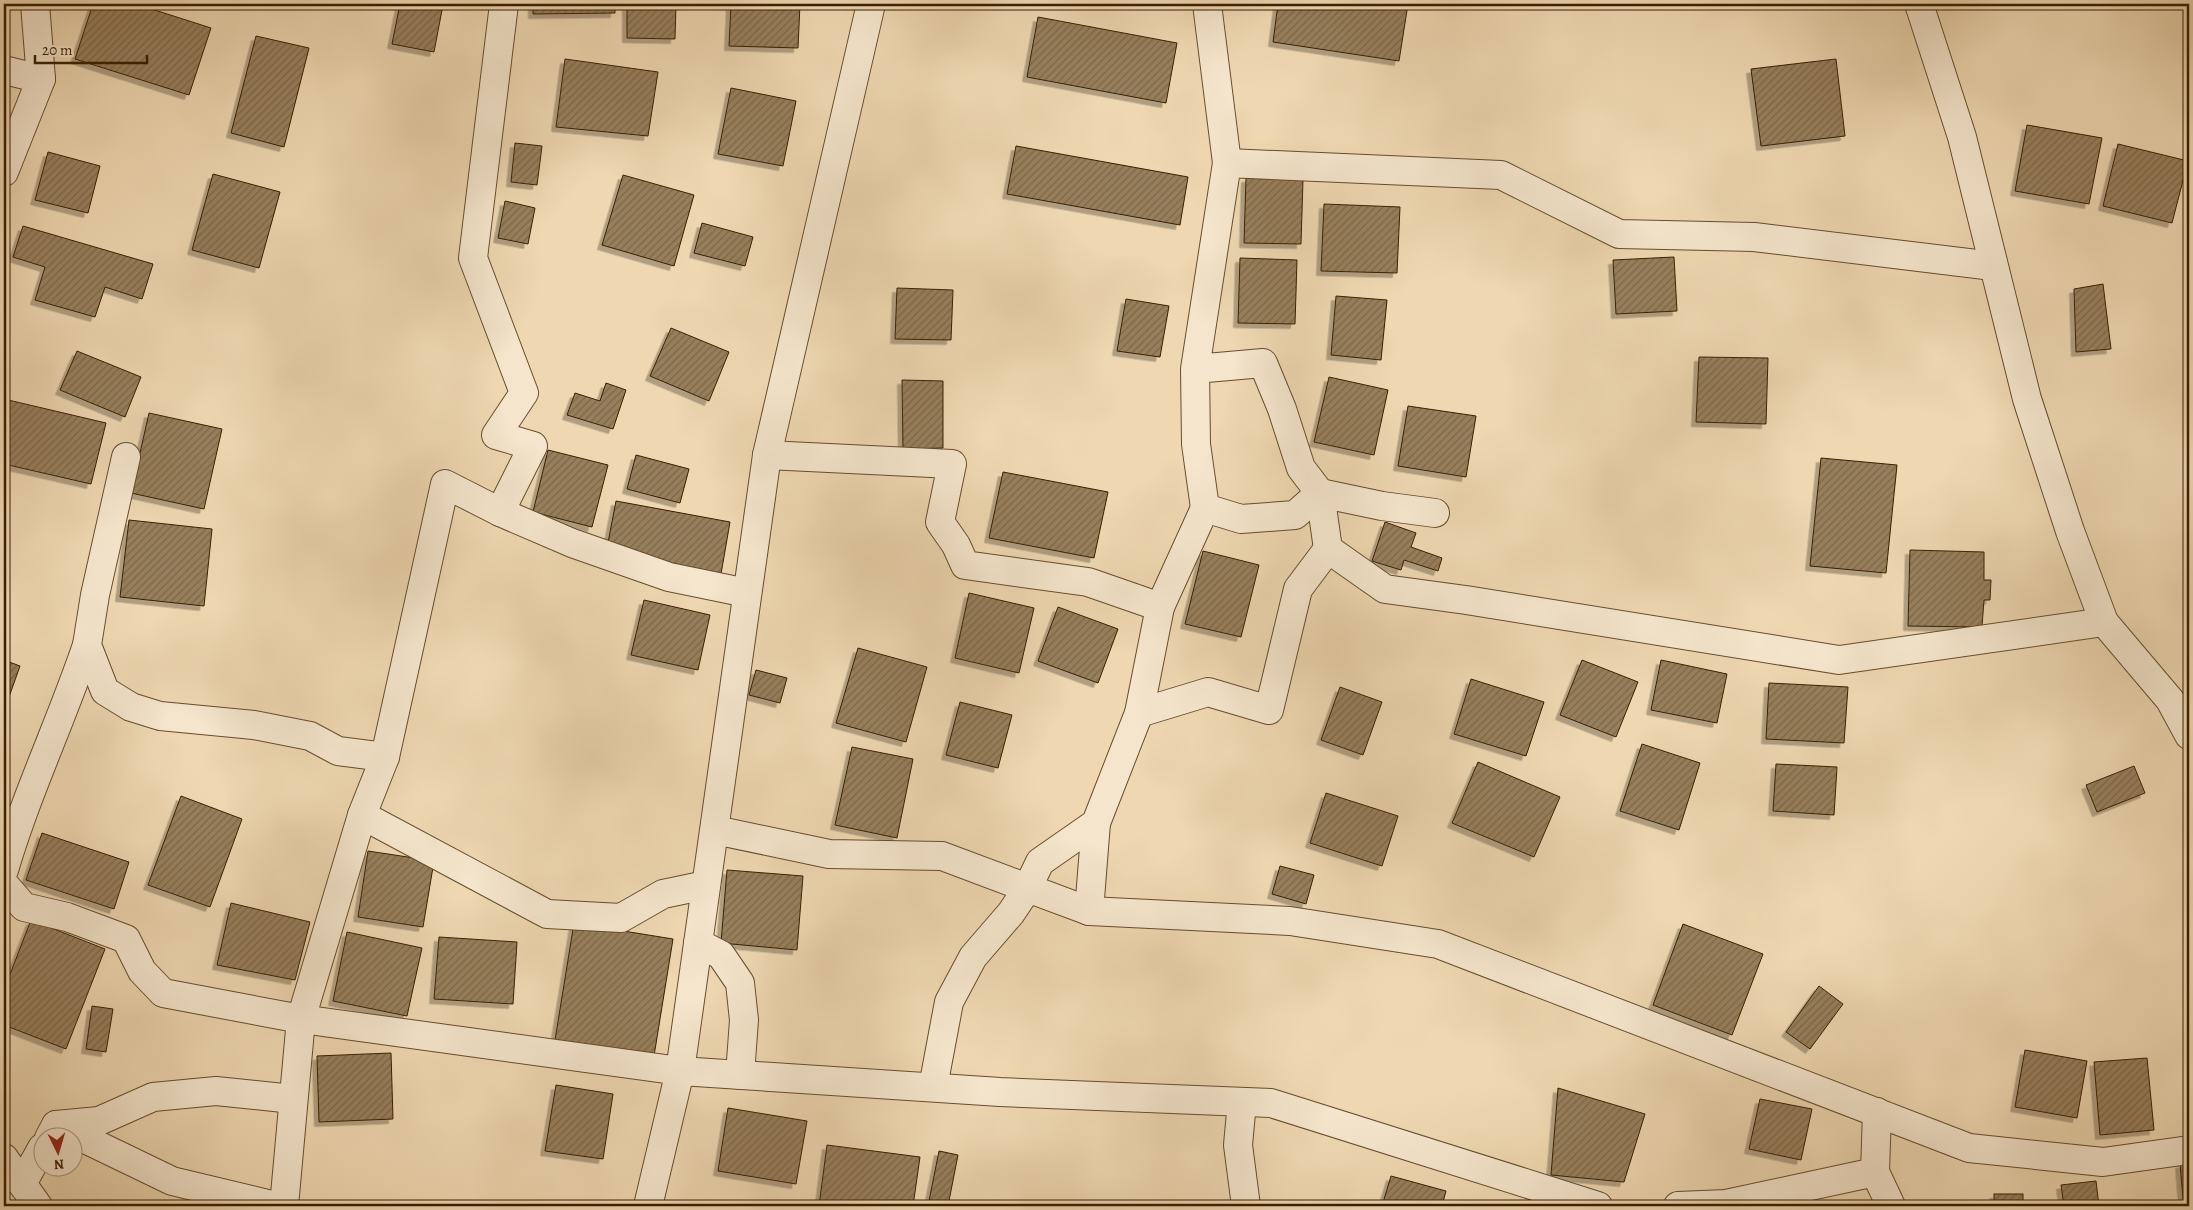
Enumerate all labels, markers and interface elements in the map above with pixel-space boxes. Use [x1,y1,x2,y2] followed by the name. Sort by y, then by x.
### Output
[35,32,148,64] scale bar
[42,40,73,60] text: 20 m
[32,1128,82,1178] north arrow
[53,1155,65,1174] text: N

